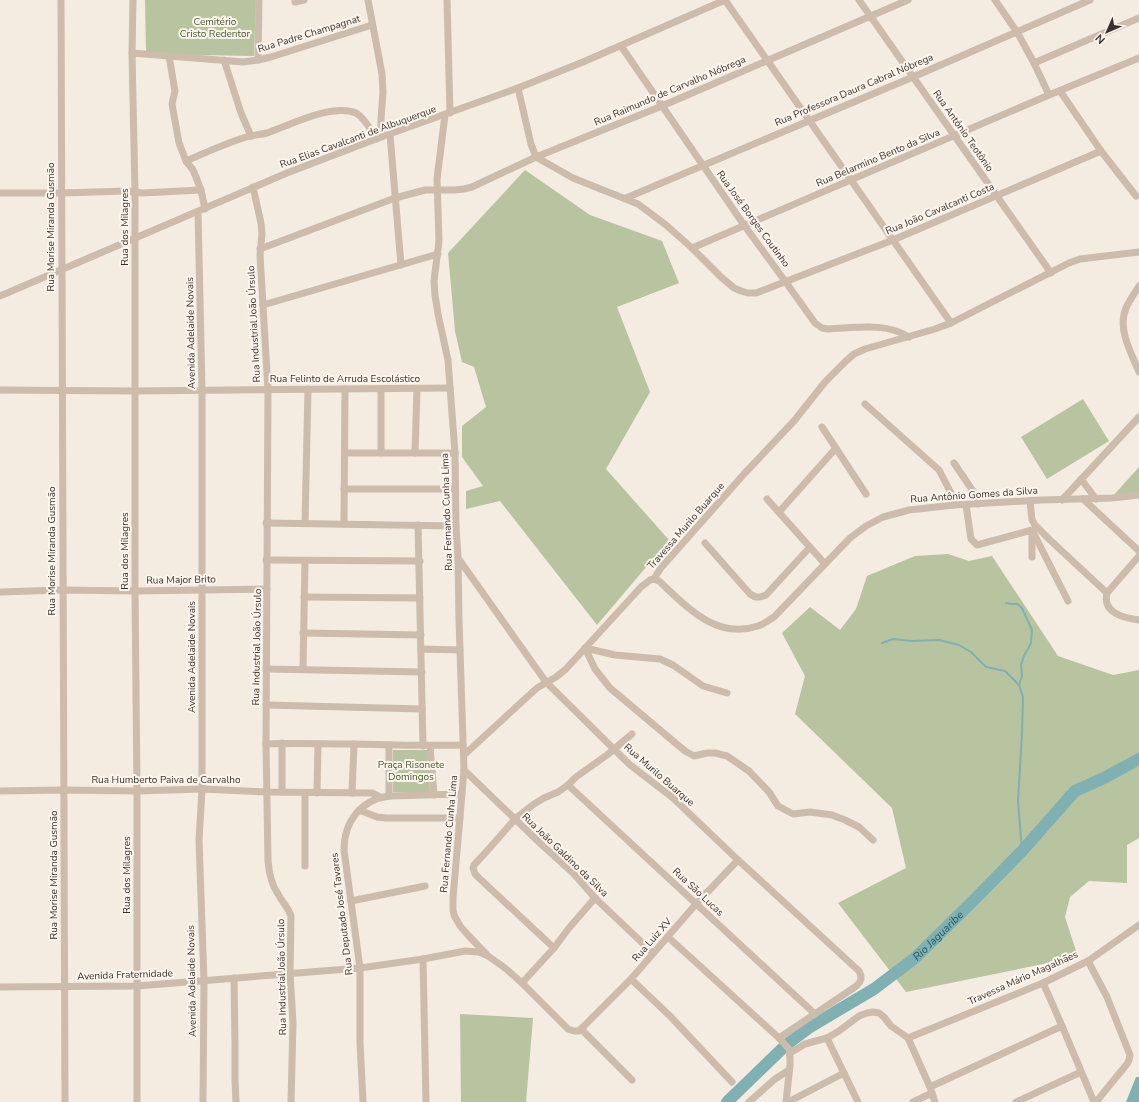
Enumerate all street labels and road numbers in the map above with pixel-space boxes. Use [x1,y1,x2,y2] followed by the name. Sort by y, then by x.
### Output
[256,12,362,56] street label: Rua Padre Champagnat
[773,50,935,130] street label: Rua Professora Daura Cabral Nóbrega
[592,53,748,129] street label: Rua Raimundo de Carvalho Nóbrega
[929,87,997,175] street label: Rua Antônio Teotônio
[278,102,438,172] street label: Rua Elias Cavalcanti de Albuquerque
[814,125,942,191] street label: Rua Belarmino Bento da Silva
[44,162,58,292] street label: Rua Morise Miranda Gusmão
[713,168,793,271] street label: Rua José Borges Coutinho
[883,180,997,238] street label: Rua João Cavalcanti Costa
[118,188,132,266] street label: Rua dos Milagres
[244,265,264,383] street label: Rua Industrial João Úrsulo
[183,277,199,389] street label: Avenida Adelaide Novais
[270,372,421,386] street label: Rua Felinto de Arruda Escolástico
[438,453,456,571] street label: Rua Fernando Cunha Lima
[644,480,728,572] street label: Travessa Murilo Buarque
[910,484,1038,506] street label: Rua Antônio Gomes da Silva
[45,486,59,616] street label: Rua Morise Miranda Gusmão
[118,512,132,590] street label: Rua dos Milagres
[146,572,216,588] street label: Rua Major Brito
[249,588,265,706] street label: Rua Industrial João Úrsulo
[185,601,199,713] street label: Avenida Adelaide Novais
[621,740,697,810] street label: Rua Murilo Buarque
[91,773,241,787] street label: Rua Humberto Paiva de Carvalho
[437,775,461,893] street label: Rua Fernando Cunha Lima
[47,810,61,940] street label: Rua Morise Miranda Gusmão
[519,810,611,900] street label: Rua João Galdino da Silva
[120,836,134,914] street label: Rua dos Milagres
[328,852,356,976] street label: Rua Deputado José Tavares
[669,865,727,920] street label: Rua São Lucas
[629,915,675,965] street label: Rua Luiz XV
[274,918,290,1036] street label: Rua Industrial João Úrsulo
[184,925,200,1037] street label: Avenida Adelaide Novais
[966,947,1080,1009] street label: Travessa Mário Magalhães
[77,966,173,984] street label: Avenida Fraternidade

